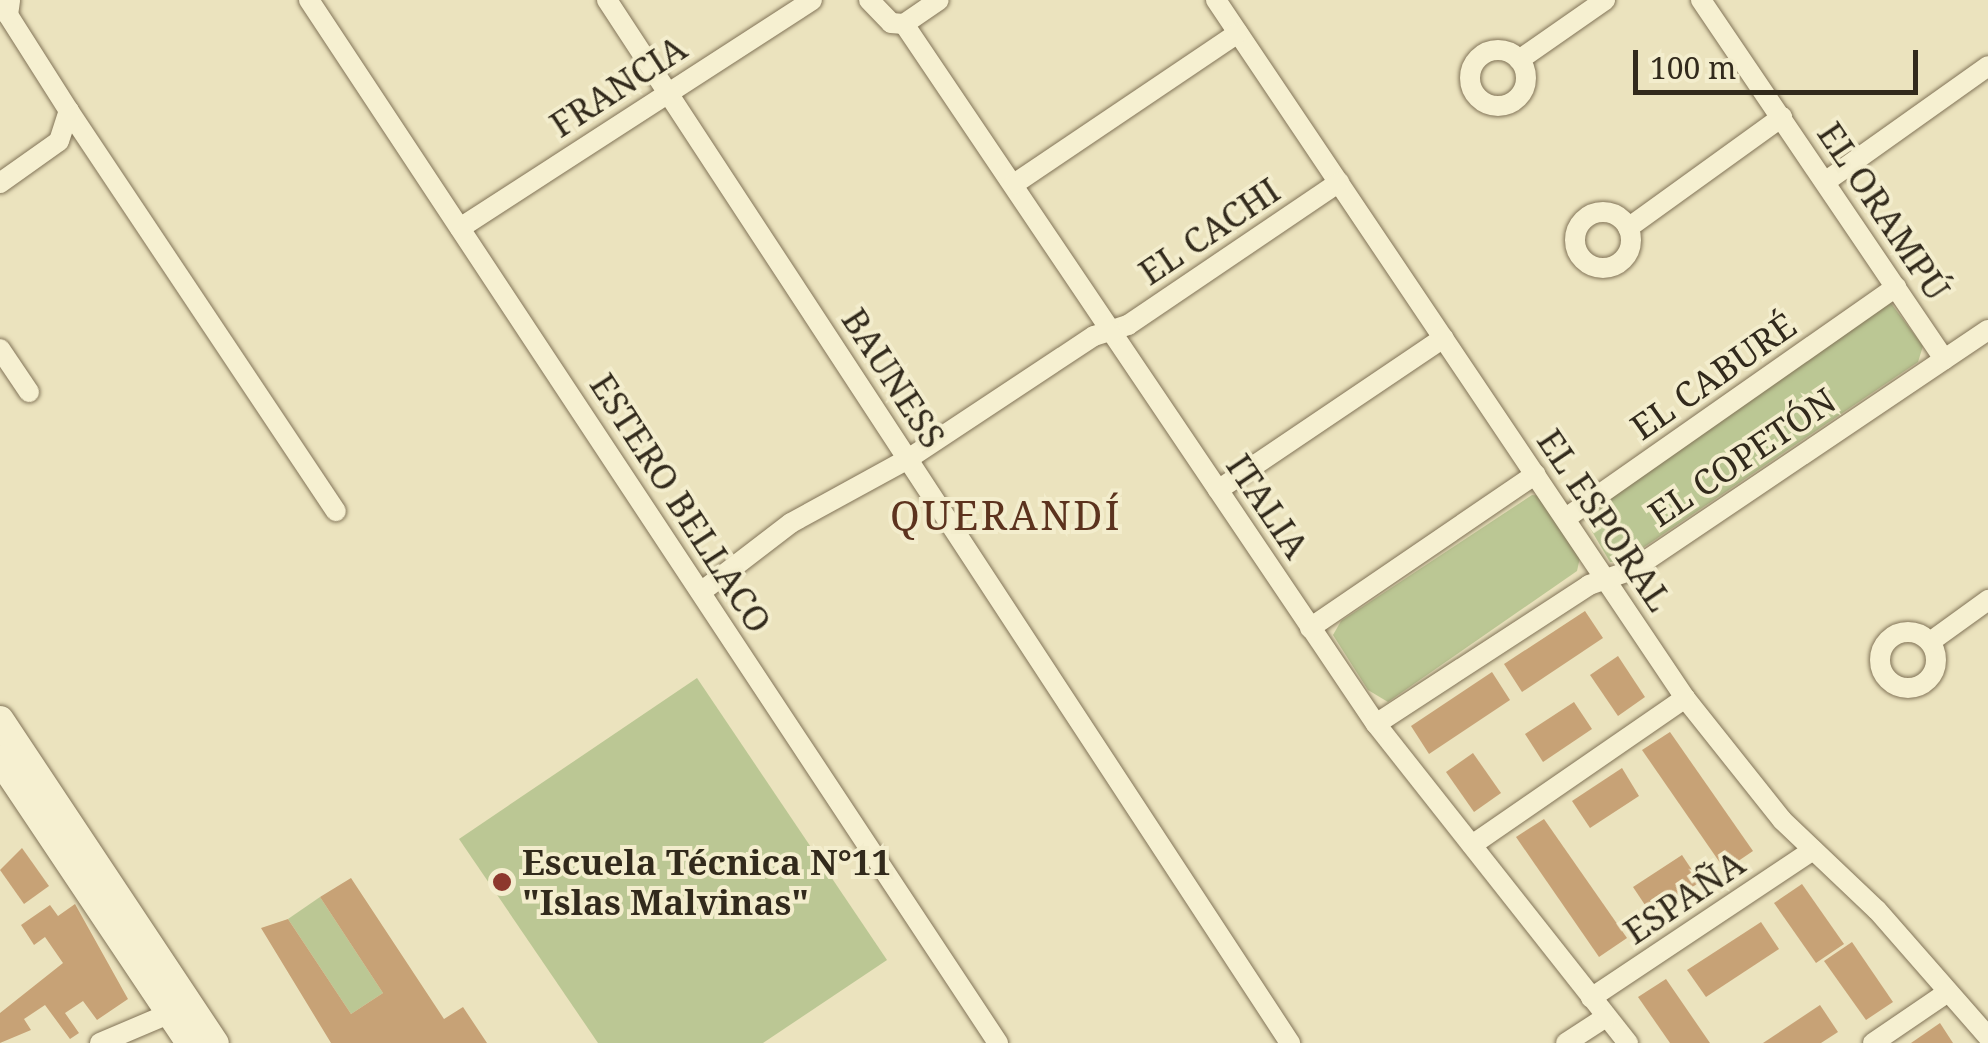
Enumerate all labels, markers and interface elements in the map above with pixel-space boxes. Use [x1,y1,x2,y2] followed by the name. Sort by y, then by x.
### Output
[542,26,694,146] street label: FRANCIA
[1638,30,1923,92] scale bar
[1650,47,1736,88] text: 100 m
[1809,114,1959,308] street label: EL ORAMPÚ
[1131,169,1287,293] street label: EL CACHI
[833,300,955,456] street label: BAUNESS
[1622,304,1804,448] street label: EL CABURÉ
[582,366,780,640] street label: ESTERO BELLACO
[1640,379,1844,535] street label: EL COPETÓN
[1529,421,1681,619] street label: EL ESPORAL
[1218,446,1318,566] street label: ITALIA
[890,491,1122,539] district label: QUERANDÍ
[522,841,891,923] place label: Escuela Técnica N°11 "Islas Malvinas"
[1616,841,1752,953] street label: ESPAÑA
[491,871,513,893] marker: Escuela Técnica N°11 "Islas Malvinas"

